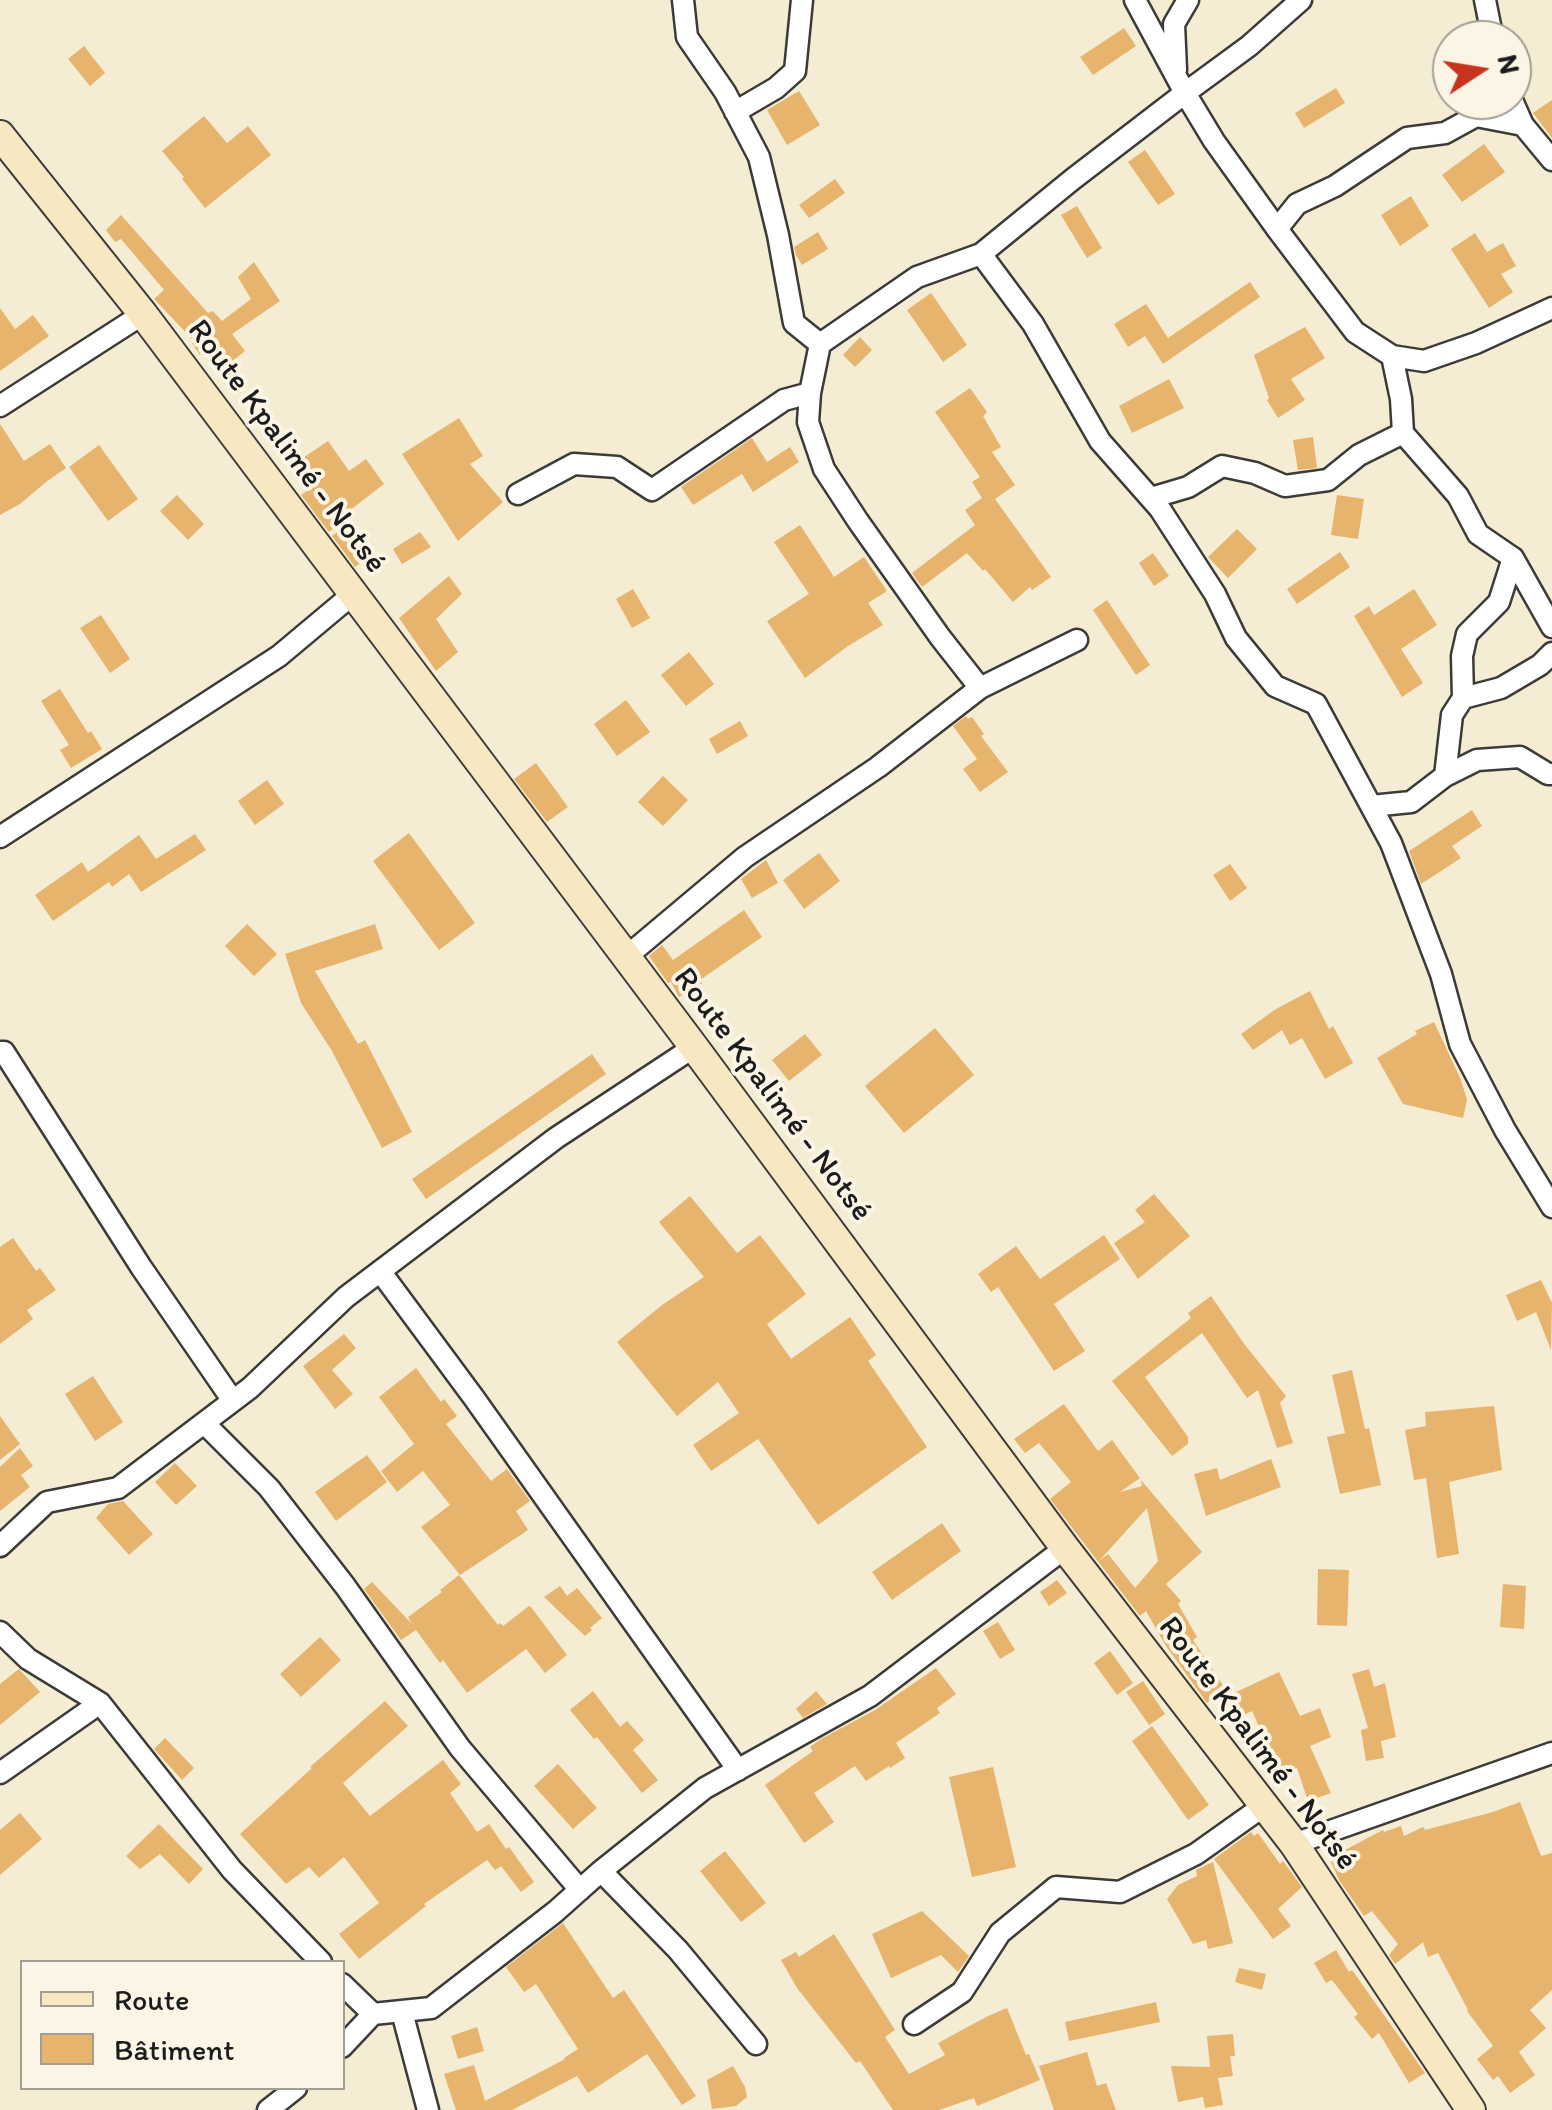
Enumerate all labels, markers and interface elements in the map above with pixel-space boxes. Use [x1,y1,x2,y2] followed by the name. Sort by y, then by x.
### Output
[1432,20,1532,120] north arrow
[1491,51,1528,77] text: N
[178,313,394,581] street label: Route Kpalimé - Notsé
[664,961,880,1229] street label: Route Kpalimé - Notsé
[1149,1610,1365,1878] street label: Route Kpalimé - Notsé
[20,1960,345,2090] legend
[114,1981,189,2018] text: Route
[114,2031,235,2068] text: Bâtiment

